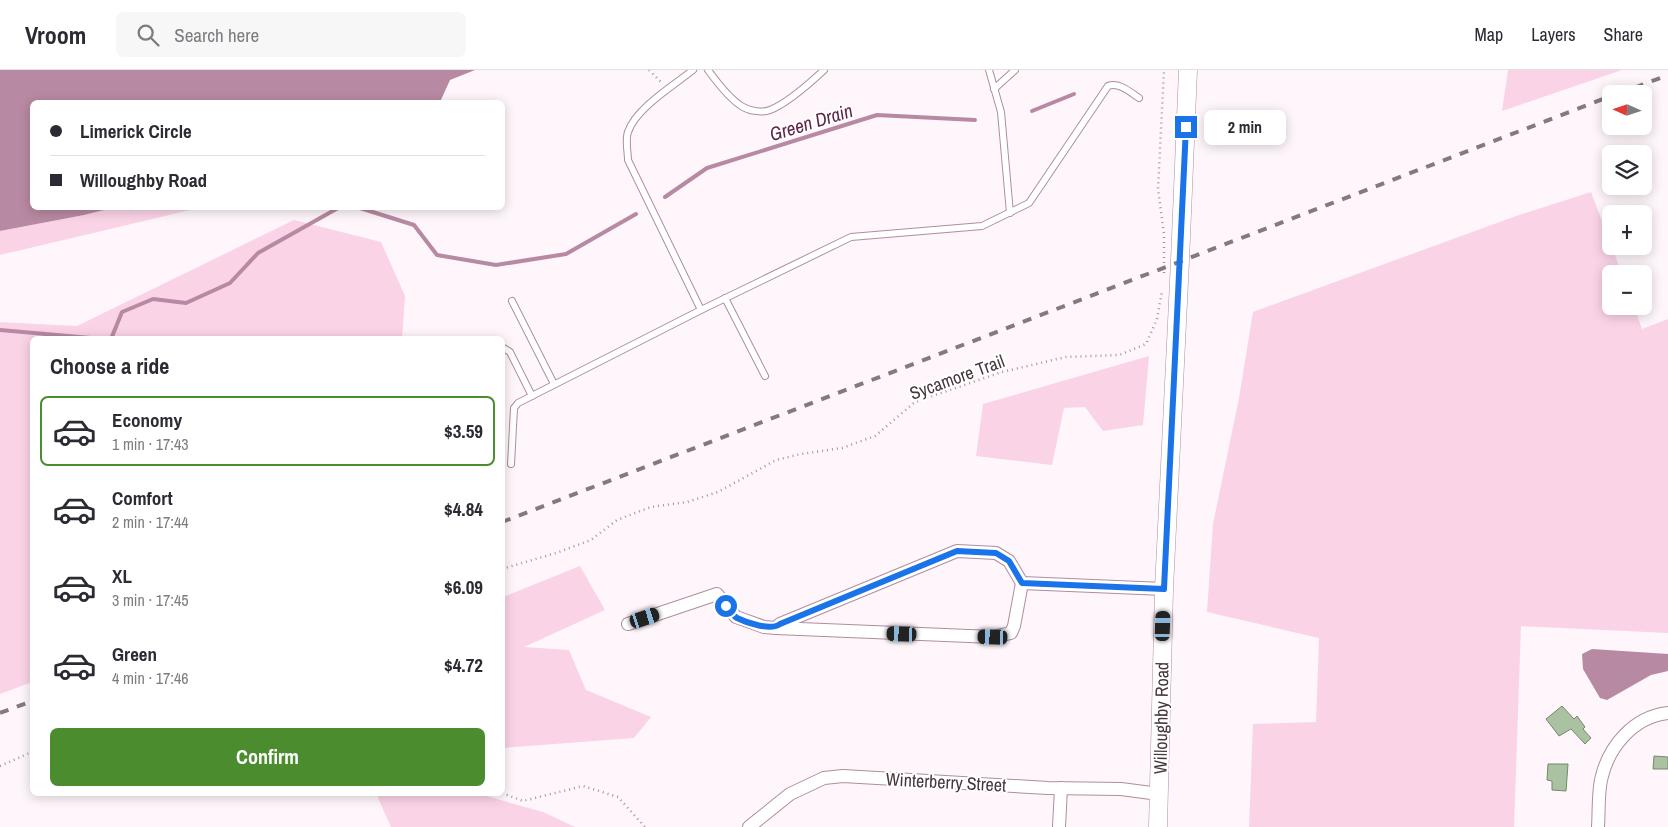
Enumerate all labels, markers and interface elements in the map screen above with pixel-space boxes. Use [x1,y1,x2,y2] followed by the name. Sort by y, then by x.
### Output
[116,12,466,57] search box
[25,19,86,51] text: Vroom
[134,21,162,49] icon: search
[174,22,259,48] text: Search here
[1475,22,1503,47] text: Map
[1531,22,1576,47] text: Layers
[1604,22,1643,47] text: Share
[1602,85,1652,135] north arrow
[1602,85,1652,315] map controls
[766,97,856,147] water label: Green Drain
[1204,110,1286,144] callout: 2 min
[1175,116,1197,138] route end
[1228,116,1262,138] text: 2 min
[80,118,192,144] text: Limerick Circle
[1602,145,1652,195] button: layers
[80,167,207,193] text: Willoughby Road
[1602,205,1652,255] button: +
[1602,265,1652,315] button: −
[906,348,1008,406] street label: Sycamore Trail
[50,351,169,381] text: Choose a ride
[112,407,182,433] text: Economy
[52,409,97,454] icon: car
[444,418,483,444] text: $3.59
[112,433,189,455] text: 1 min · 17:43
[112,485,173,511] text: Comfort
[52,487,97,532] icon: car
[444,496,483,522] text: $4.84
[112,511,189,533] text: 2 min · 17:44
[112,563,132,589] text: XL
[52,565,97,610] icon: car
[444,574,483,600] text: $6.09
[112,589,189,611] text: 3 min · 17:45
[715,595,737,617] route start
[628,606,661,630] car
[1154,611,1171,641] car
[886,626,917,642] car
[977,629,1008,645] car
[112,641,157,667] text: Green
[52,643,97,688] icon: car
[444,652,483,678] text: $4.72
[1148,662,1174,774] street label: Willoughby Road
[112,667,189,689] text: 4 min · 17:46
[50,728,485,786] button: Confirm
[885,766,1007,798] street label: Winterberry Street

